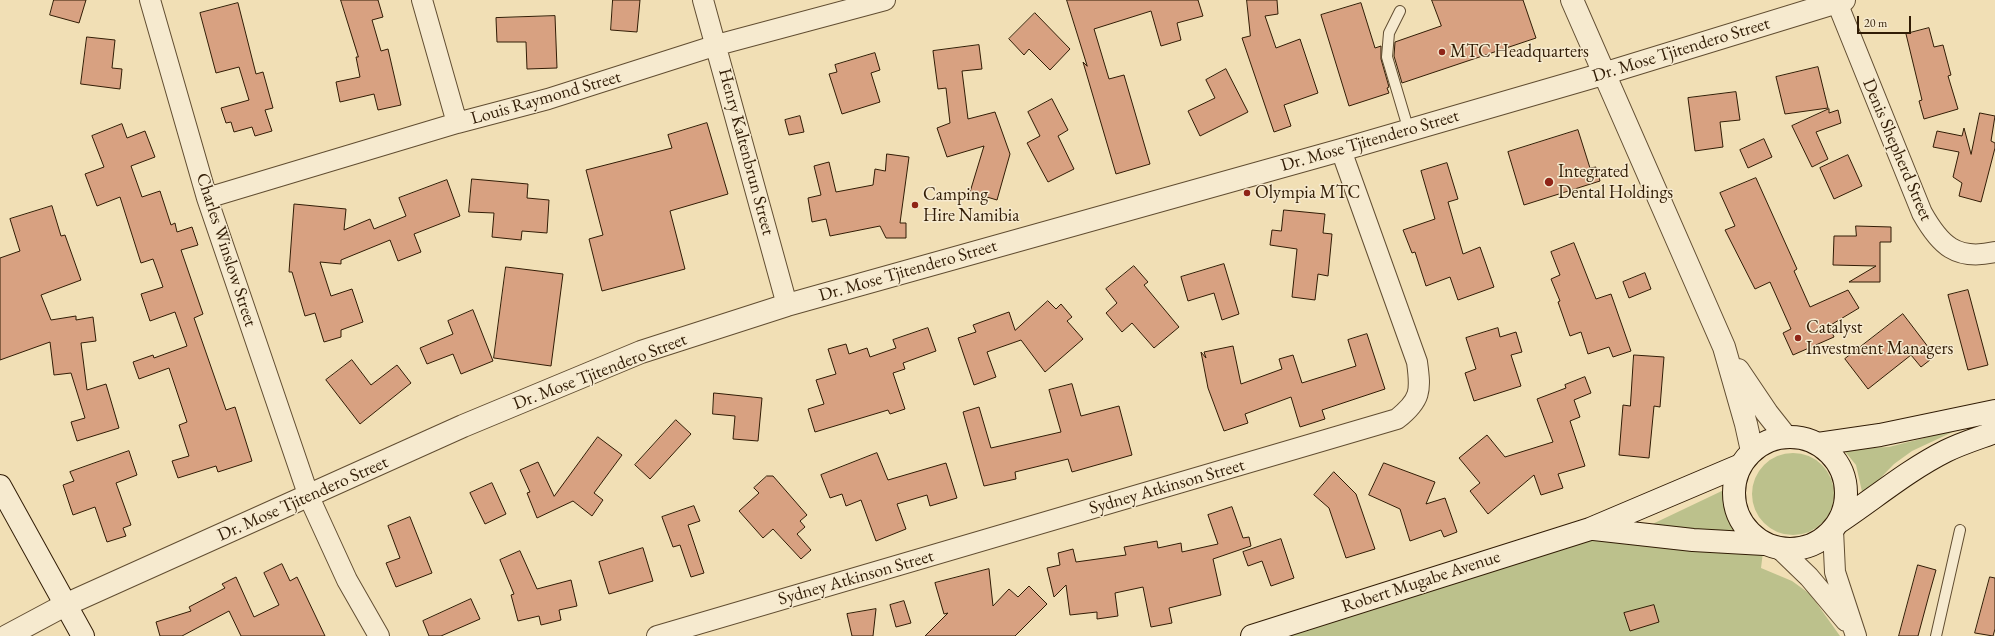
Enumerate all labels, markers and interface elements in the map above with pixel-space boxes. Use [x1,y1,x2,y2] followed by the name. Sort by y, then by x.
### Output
[1859,8,1913,34] scale bar
[1590,13,1772,87] street label: Dr. Mose Tjitendero Street
[1864,15,1887,31] text: 20 m
[1450,41,1589,63] place label: MTC Headquarters
[1437,47,1447,57] marker: MTC Headquarters
[468,66,624,130] street label: Louis Raymond Street
[713,66,779,238] street label: Henry Kaltenbrun Street
[1857,76,1937,224] street label: Denis Shepherd Street
[1278,105,1462,177] street label: Dr. Mose Tjitendero Street
[1558,161,1673,204] place label: Integrated Dental Holdings
[191,170,261,330] street label: Charles Winslow Street
[1543,176,1555,188] marker: Integrated Dental Holdings
[1255,182,1360,204] place label: Olympia MTC
[923,184,1019,226] place label: Camping Hire Namibia
[1242,188,1252,198] marker: Olympia MTC
[910,200,920,210] marker: Camping Hire Namibia
[816,235,1000,307] street label: Dr. Mose Tjitendero Street
[1806,317,1953,360] place label: Catalyst Investment Managers
[510,329,690,415] street label: Dr. Mose Tjitendero Street
[1793,333,1803,343] marker: Catalyst Investment Managers
[214,452,392,546] street label: Dr. Mose Tjitendero Street
[1087,454,1247,520] street label: Sydney Atkinson Street
[776,545,936,611] street label: Sydney Atkinson Street
[1339,546,1503,618] street label: Robert Mugabe Avenue

